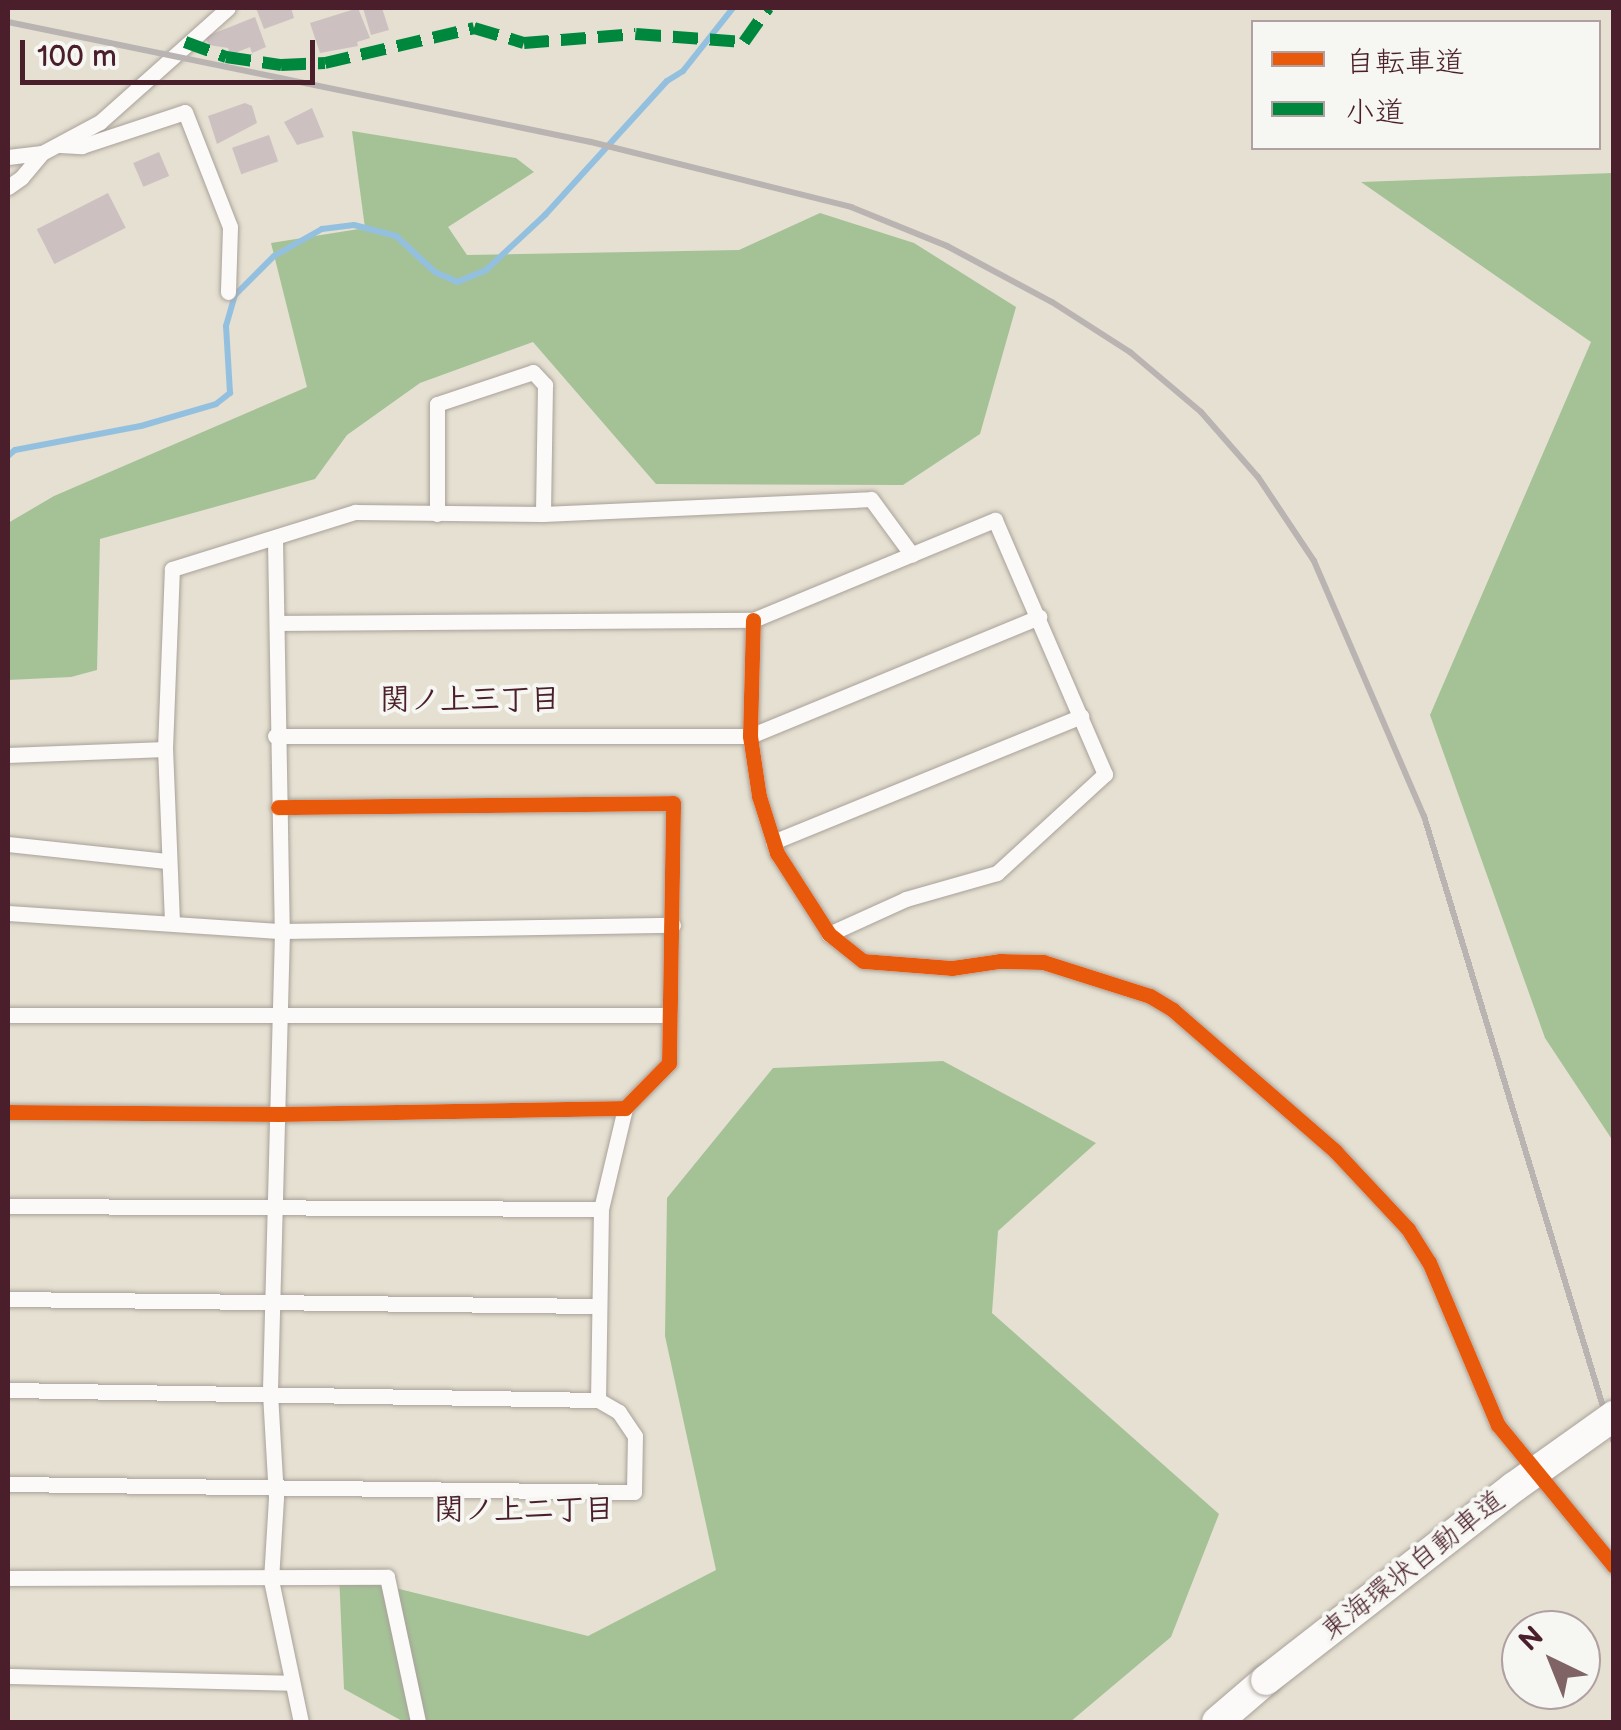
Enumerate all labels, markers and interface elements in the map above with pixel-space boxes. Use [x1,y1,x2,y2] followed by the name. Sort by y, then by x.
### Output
[25,20,320,82] scale bar
[1251,20,1601,150] legend
[37,39,117,75] text: 100 m
[1345,45,1465,81] text: 自転車道
[1345,95,1405,131] text: 小道
[380,682,560,718] district label: 関ノ上三丁目
[1314,1484,1512,1648] street label: 東海環状自動車道
[434,1492,614,1528] district label: 関ノ上二丁目
[1501,1610,1601,1710] north arrow
[1513,1620,1551,1658] text: N

